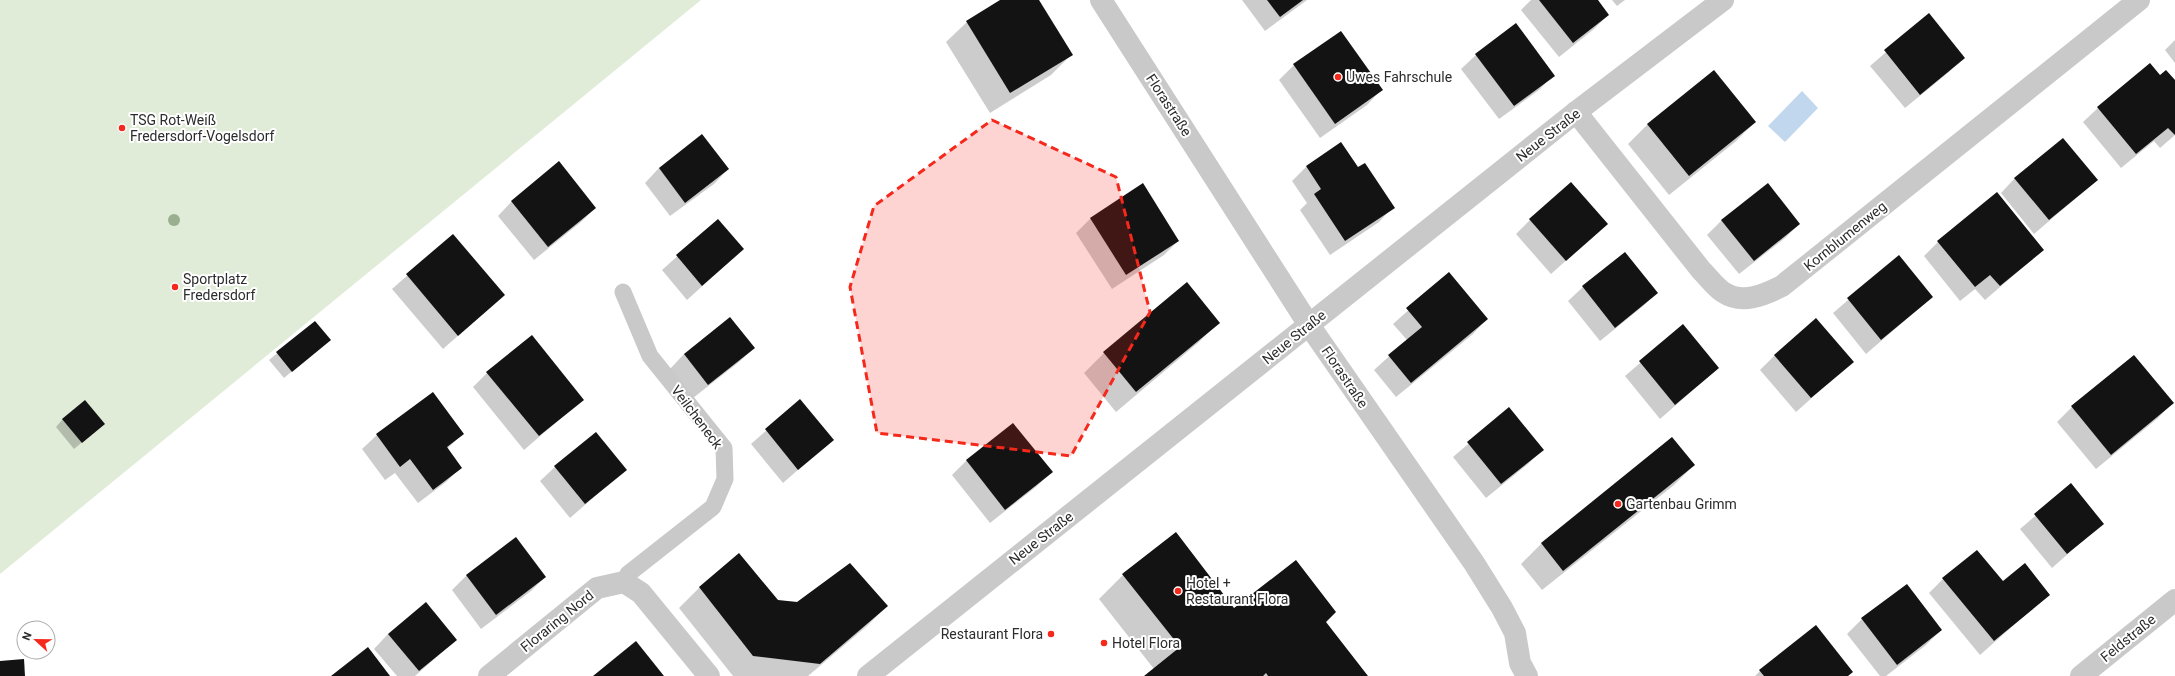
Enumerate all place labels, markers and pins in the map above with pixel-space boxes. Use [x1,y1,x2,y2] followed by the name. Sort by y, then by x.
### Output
[1346,69,1452,85] place label: Uwes Fahrschule
[1333,72,1343,82] marker: Uwes Fahrschule
[130,112,275,144] place label: TSG Rot-Weiß Fredersdorf-Vogelsdorf
[117,123,127,133] marker: TSG Rot-Weiß Fredersdorf-Vogelsdorf
[183,271,256,303] place label: Sportplatz Fredersdorf
[170,282,180,292] marker: Sportplatz Fredersdorf
[1626,496,1737,512] place label: Gartenbau Grimm
[1613,499,1623,509] marker: Gartenbau Grimm
[1186,575,1288,607] place label: Hotel + Restaurant Flora
[1173,586,1183,596] marker: Hotel + Restaurant Flora
[941,626,1043,642] place label: Restaurant Flora
[1046,629,1056,639] marker: Restaurant Flora
[1112,635,1180,651] place label: Hotel Flora
[1099,638,1109,648] marker: Hotel Flora

